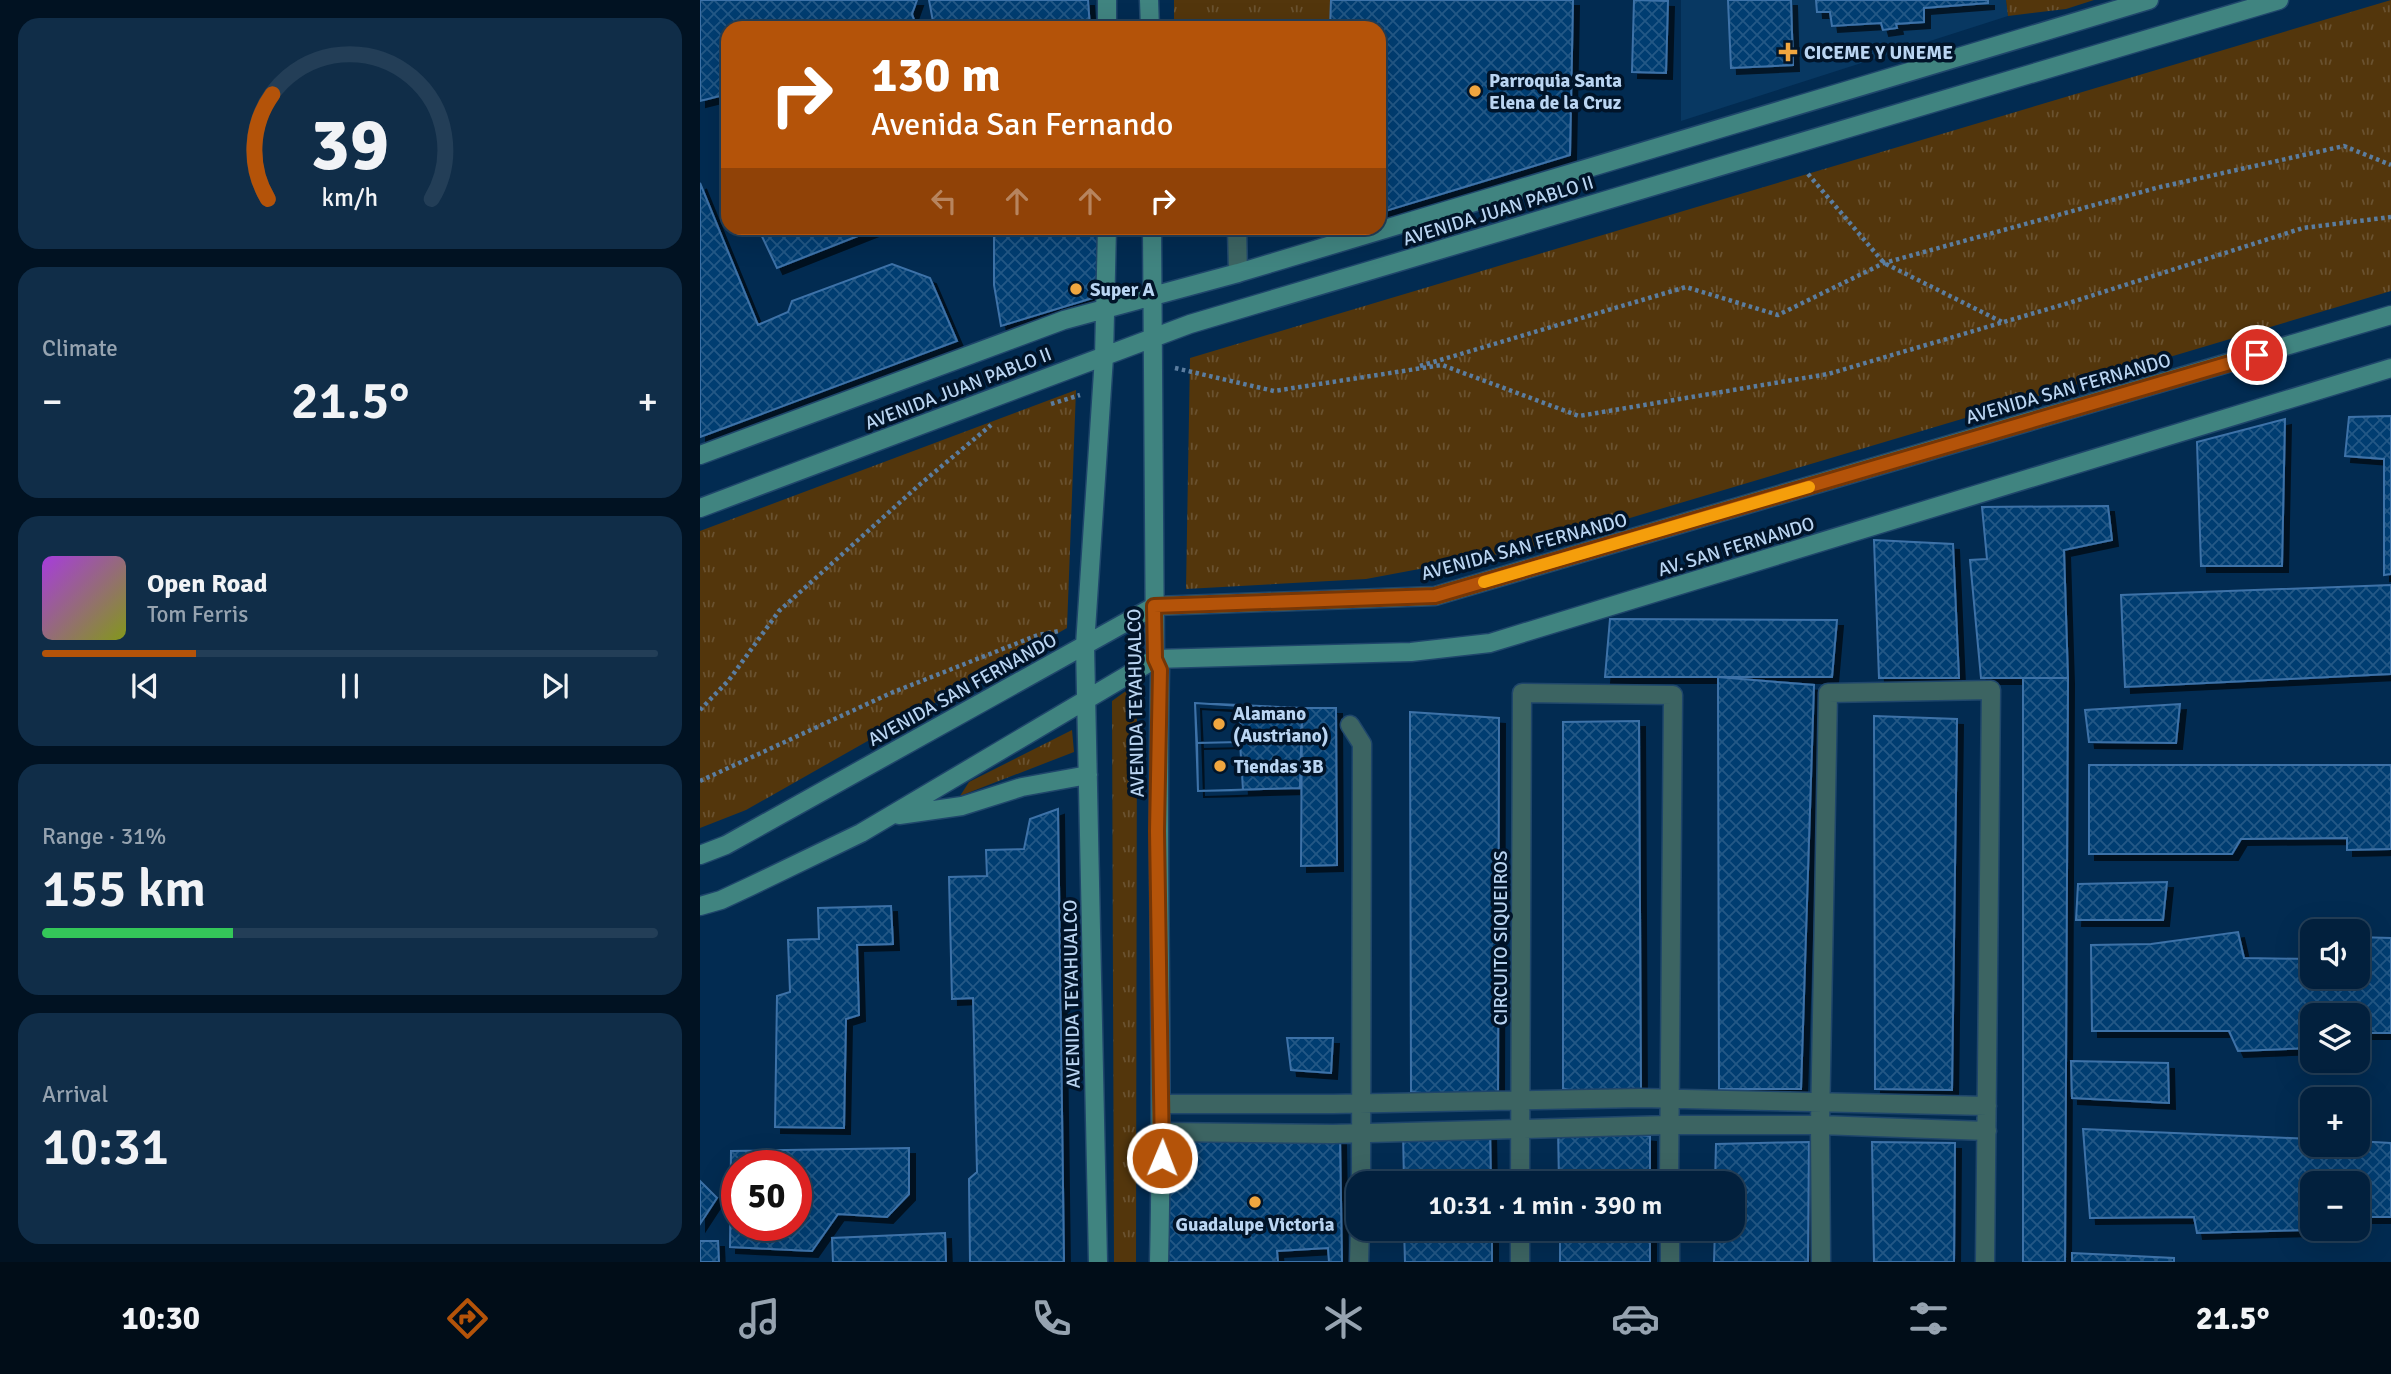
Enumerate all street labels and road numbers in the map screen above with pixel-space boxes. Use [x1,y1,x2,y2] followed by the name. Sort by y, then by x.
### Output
[1400,171,1597,251] street label: AVENIDA JUAN PABLO II
[862,342,1055,436] street label: AVENIDA JUAN PABLO II
[1963,348,2174,430] street label: AVENIDA SAN FERNANDO
[1419,508,1630,586] street label: AVENIDA SAN FERNANDO
[1655,512,1818,582] street label: AV. SAN FERNANDO
[1122,608,1150,798] street label: AVENIDA TEYAHUALCO
[864,628,1061,752] street label: AVENIDA SAN FERNANDO
[1489,850,1513,1026] street label: CIRCUITO SIQUEIROS
[1058,899,1086,1089] street label: AVENIDA TEYAHUALCO

